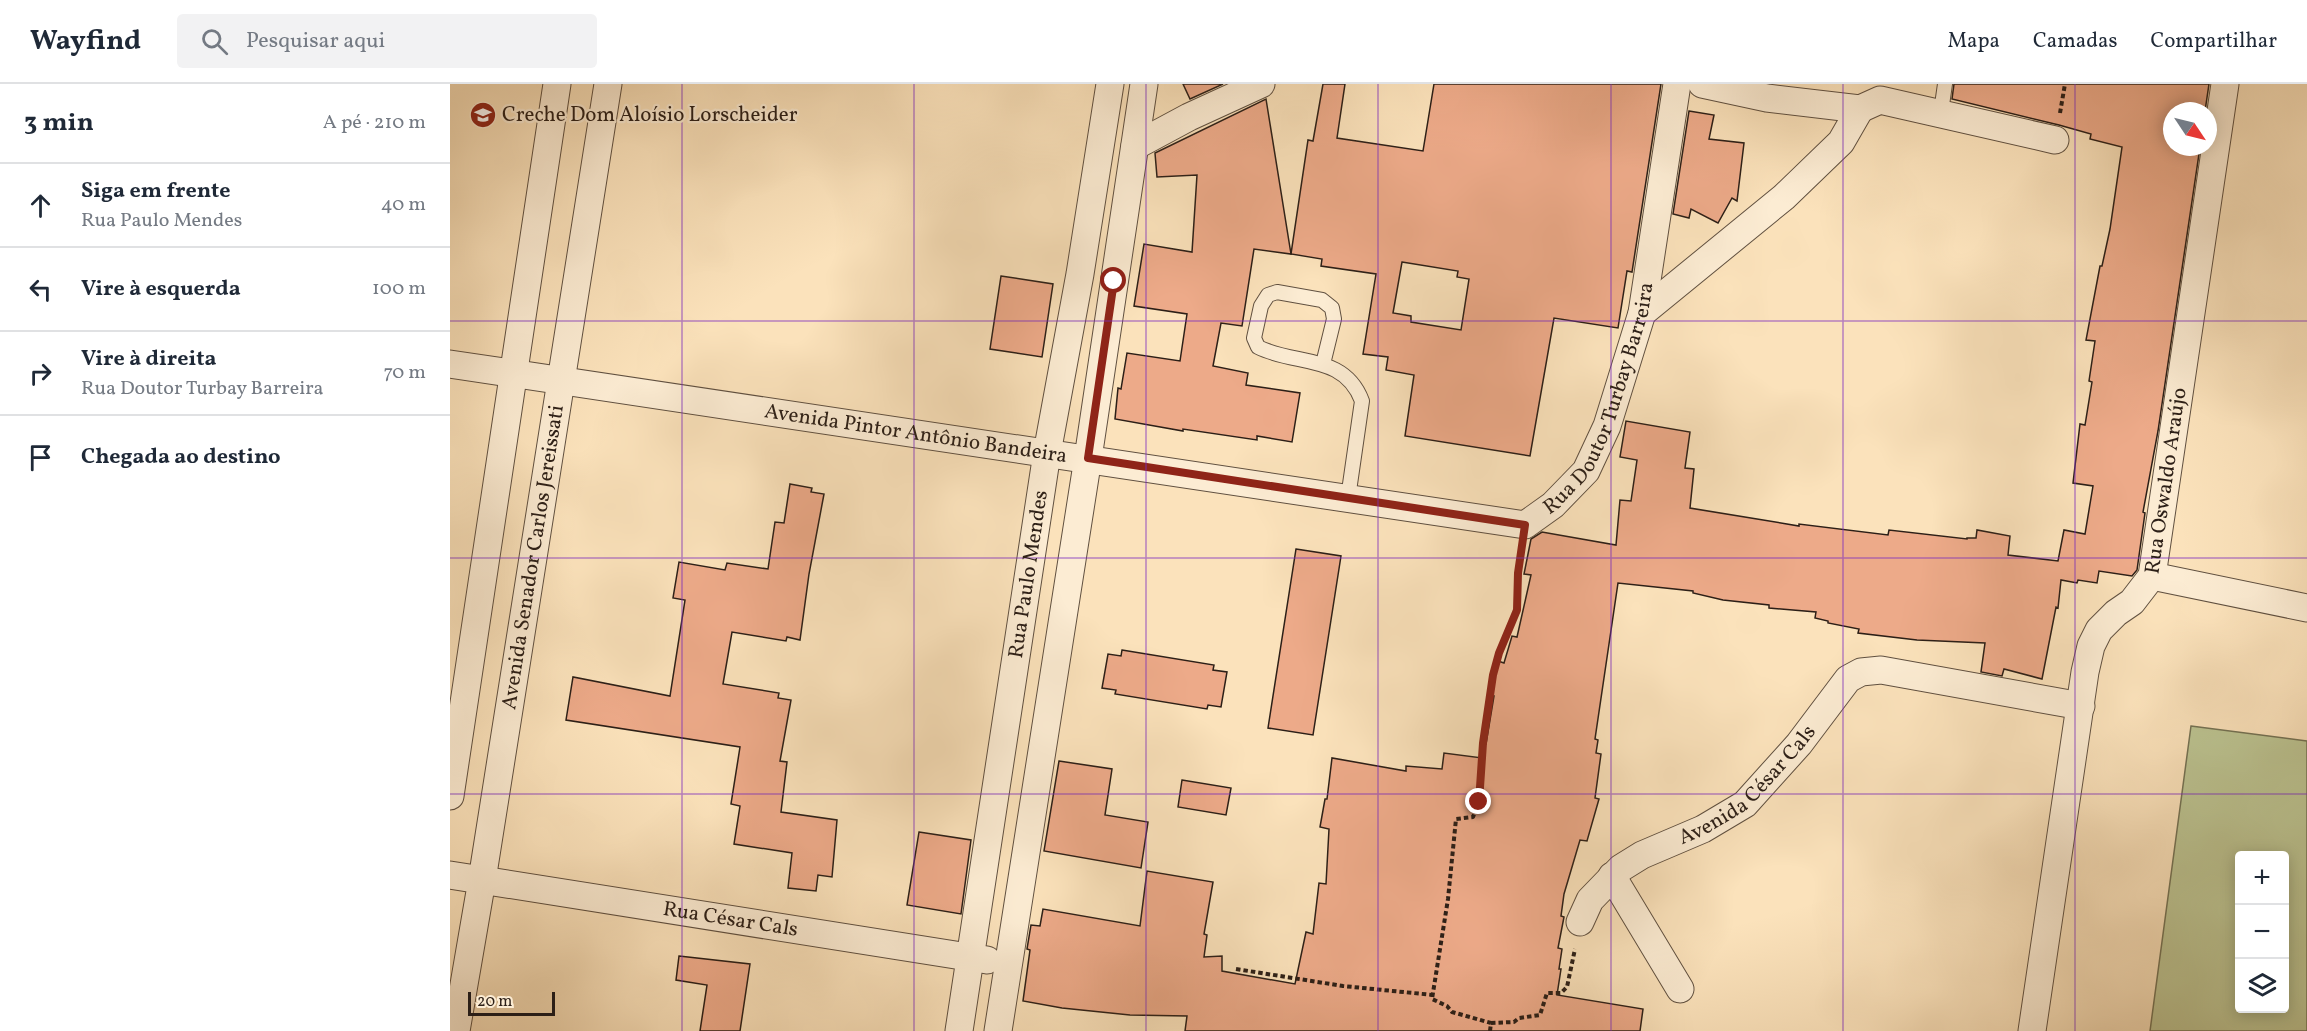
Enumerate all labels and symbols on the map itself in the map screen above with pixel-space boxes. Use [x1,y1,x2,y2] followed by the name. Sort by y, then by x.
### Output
[468,100,498,130] school or university icon: Creche Dom Aloísio Lorscheider
[502,101,798,130] place label: Creche Dom Aloísio Lorscheider
[2163,102,2217,156] north arrow
[1100,267,1126,293] route start
[1537,280,1661,522] street label: Rua Doutor Turbay Barreira
[2138,386,2194,576] street label: Rua Oswaldo Araújo
[762,397,1069,471] street label: Avenida Pintor Antônio Bandeira
[495,403,571,712] street label: Avenida Senador Carlos Jereissati
[1001,488,1056,660] street label: Rua Paulo Mendes
[1674,719,1823,852] street label: Avenida César Cals
[1465,788,1491,814] route end
[661,894,800,944] street label: Rua César Cals
[468,989,555,1016] scale bar

